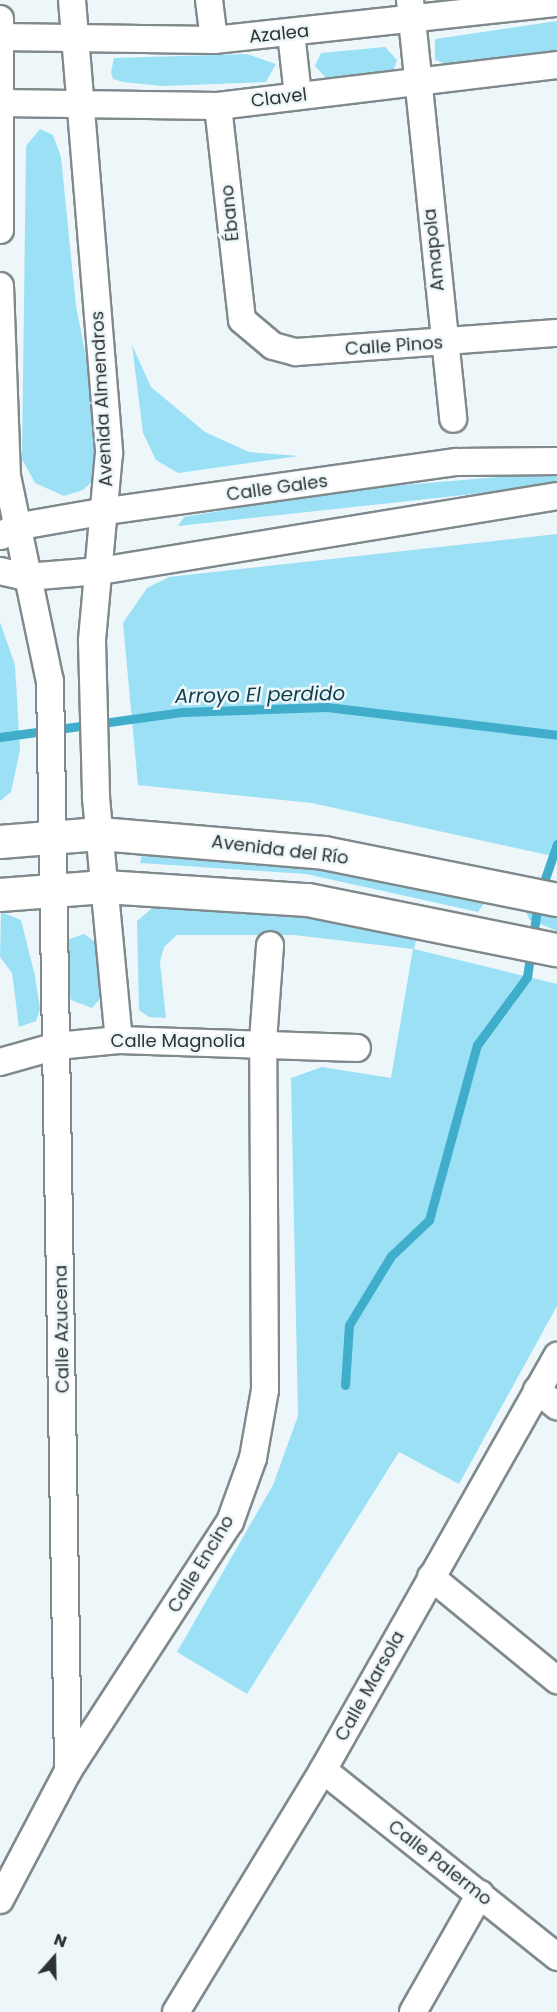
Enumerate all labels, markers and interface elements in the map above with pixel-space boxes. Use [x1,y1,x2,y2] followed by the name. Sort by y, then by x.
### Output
[248,20,310,48] street label: Azalea
[250,84,308,112] street label: Clavel
[216,184,244,242] street label: Ébano
[419,208,449,292] street label: Amapola
[87,311,117,487] street label: Avenida Almendros
[344,332,444,360] street label: Calle Pinos
[225,470,329,506] street label: Calle Gales
[175,682,345,708] water label: Arroyo El perdido
[210,831,350,869] street label: Avenida del Río
[111,1030,245,1052] street label: Calle Magnolia
[50,1265,74,1393] street label: Calle Azucena
[163,1511,239,1617] street label: Calle Encino
[331,1627,409,1745] street label: Calle Marsola
[384,1816,496,1910] street label: Calle Palermo
[24,1928,84,1988] north arrow
[51,1928,70,1953] text: N

